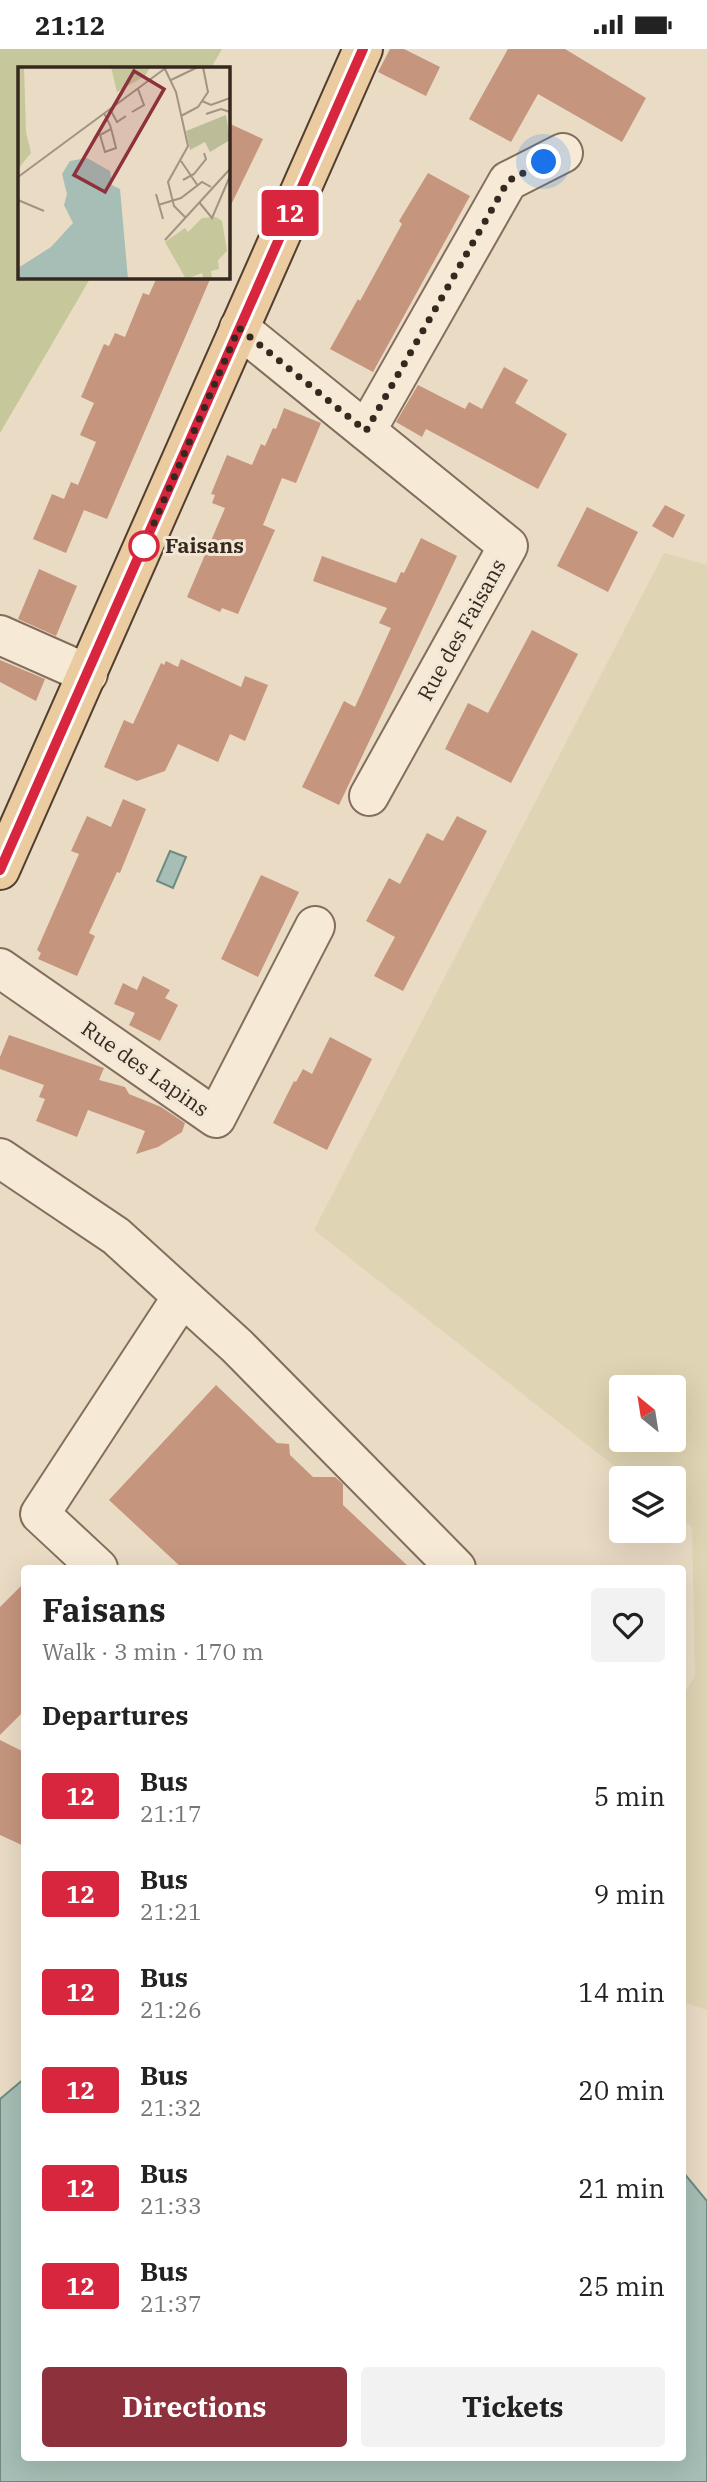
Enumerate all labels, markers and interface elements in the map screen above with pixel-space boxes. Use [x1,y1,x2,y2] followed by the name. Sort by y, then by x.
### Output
[35,8,105,42] text: 21:12
[18,67,229,278] inset map
[526,144,561,179] your location
[258,190,322,236] line badge: 12
[276,197,304,229] text: 12
[129,531,159,561] marker: Faisans
[165,531,244,559] place label: Faisans
[411,554,512,705] street label: Rue des Faisans
[76,1014,215,1122] street label: Rue des Lapins
[609,1375,686,1453] north arrow
[609,1375,686,1543] map controls
[609,1466,686,1543] button: layers
[42,1588,166,1631] text: Faisans
[591,1588,665,1662] button: heart
[42,1636,264,1666] text: Walk · 3 min · 170 m
[42,1698,188,1732] text: Departures
[140,1764,188,1798] text: Bus
[594,1779,665,1813] text: 5 min
[66,1780,95,1812] text: 12
[140,1798,202,1828] text: 21:17
[140,1862,188,1896] text: Bus
[594,1877,665,1911] text: 9 min
[66,1878,95,1910] text: 12
[140,1896,202,1926] text: 21:21
[140,1960,188,1994] text: Bus
[578,1975,665,2009] text: 14 min
[66,1976,95,2008] text: 12
[140,1994,202,2024] text: 21:26
[140,2058,188,2092] text: Bus
[578,2073,665,2107] text: 20 min
[66,2074,95,2106] text: 12
[140,2092,202,2122] text: 21:32
[140,2156,188,2190] text: Bus
[578,2171,665,2205] text: 21 min
[66,2172,95,2204] text: 12
[140,2190,202,2220] text: 21:33
[140,2254,188,2288] text: Bus
[578,2269,665,2303] text: 25 min
[66,2270,95,2302] text: 12
[140,2288,202,2318] text: 21:37
[42,2367,347,2447] button: Directions
[361,2367,665,2447] button: Tickets

